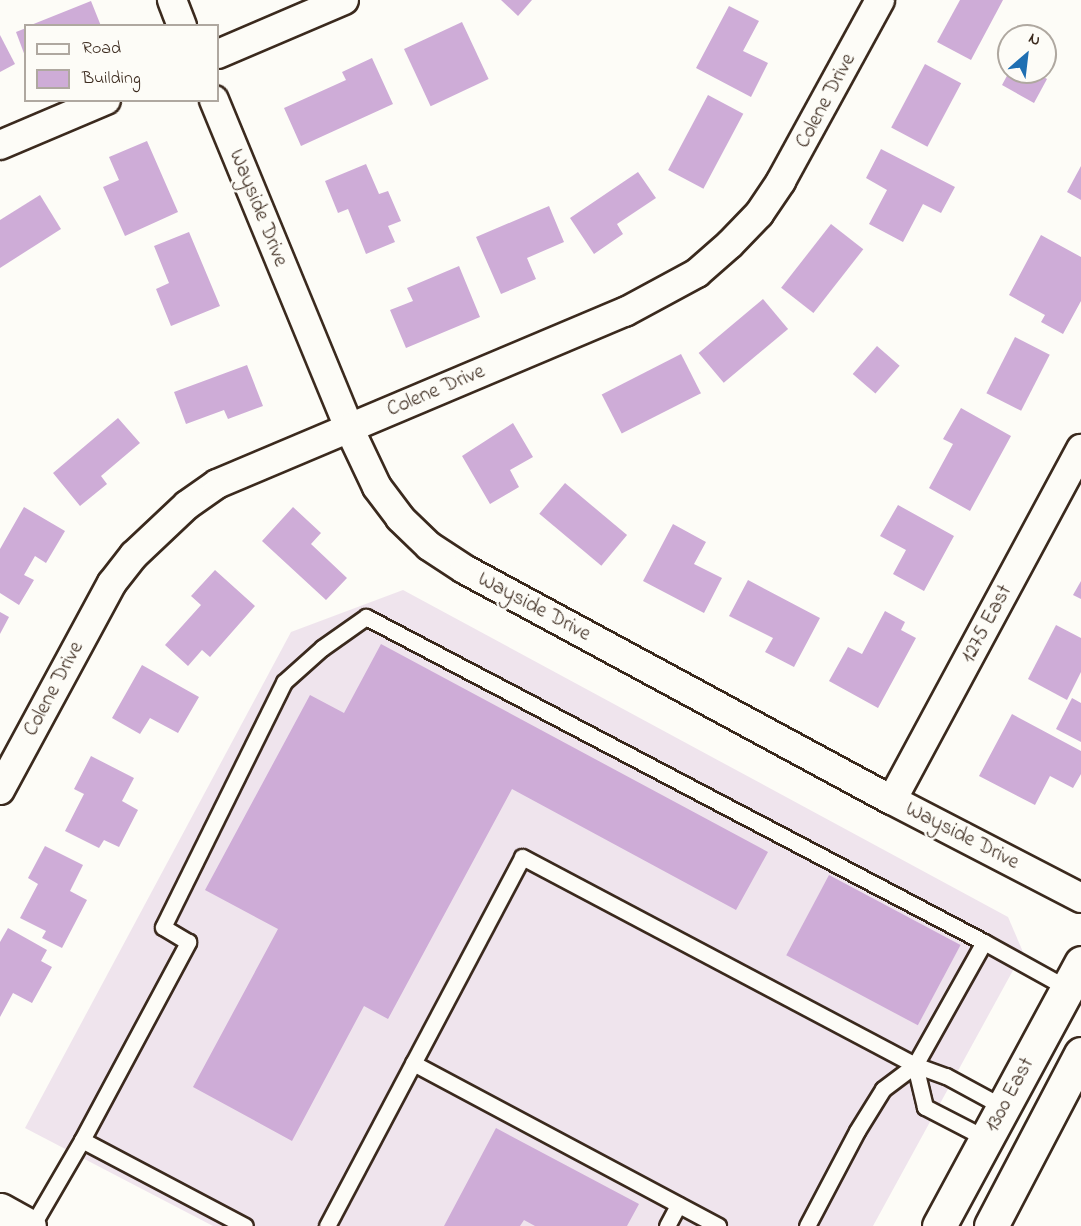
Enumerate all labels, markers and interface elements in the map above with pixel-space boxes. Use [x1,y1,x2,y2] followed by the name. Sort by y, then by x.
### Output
[24,24,219,102] legend
[997,24,1057,84] north arrow
[1024,27,1045,53] text: N
[82,36,121,62] text: Road
[791,49,861,153] street label: Colene Drive
[82,66,141,92] text: Building
[223,146,293,270] street label: Wayside Drive
[383,359,489,423] street label: Colene Drive
[473,567,595,647] street label: Wayside Drive
[956,581,1018,667] street label: 1275 East
[19,637,89,741] street label: Colene Drive
[901,797,1023,875] street label: Wayside Drive
[980,1054,1040,1136] street label: 1300 East

